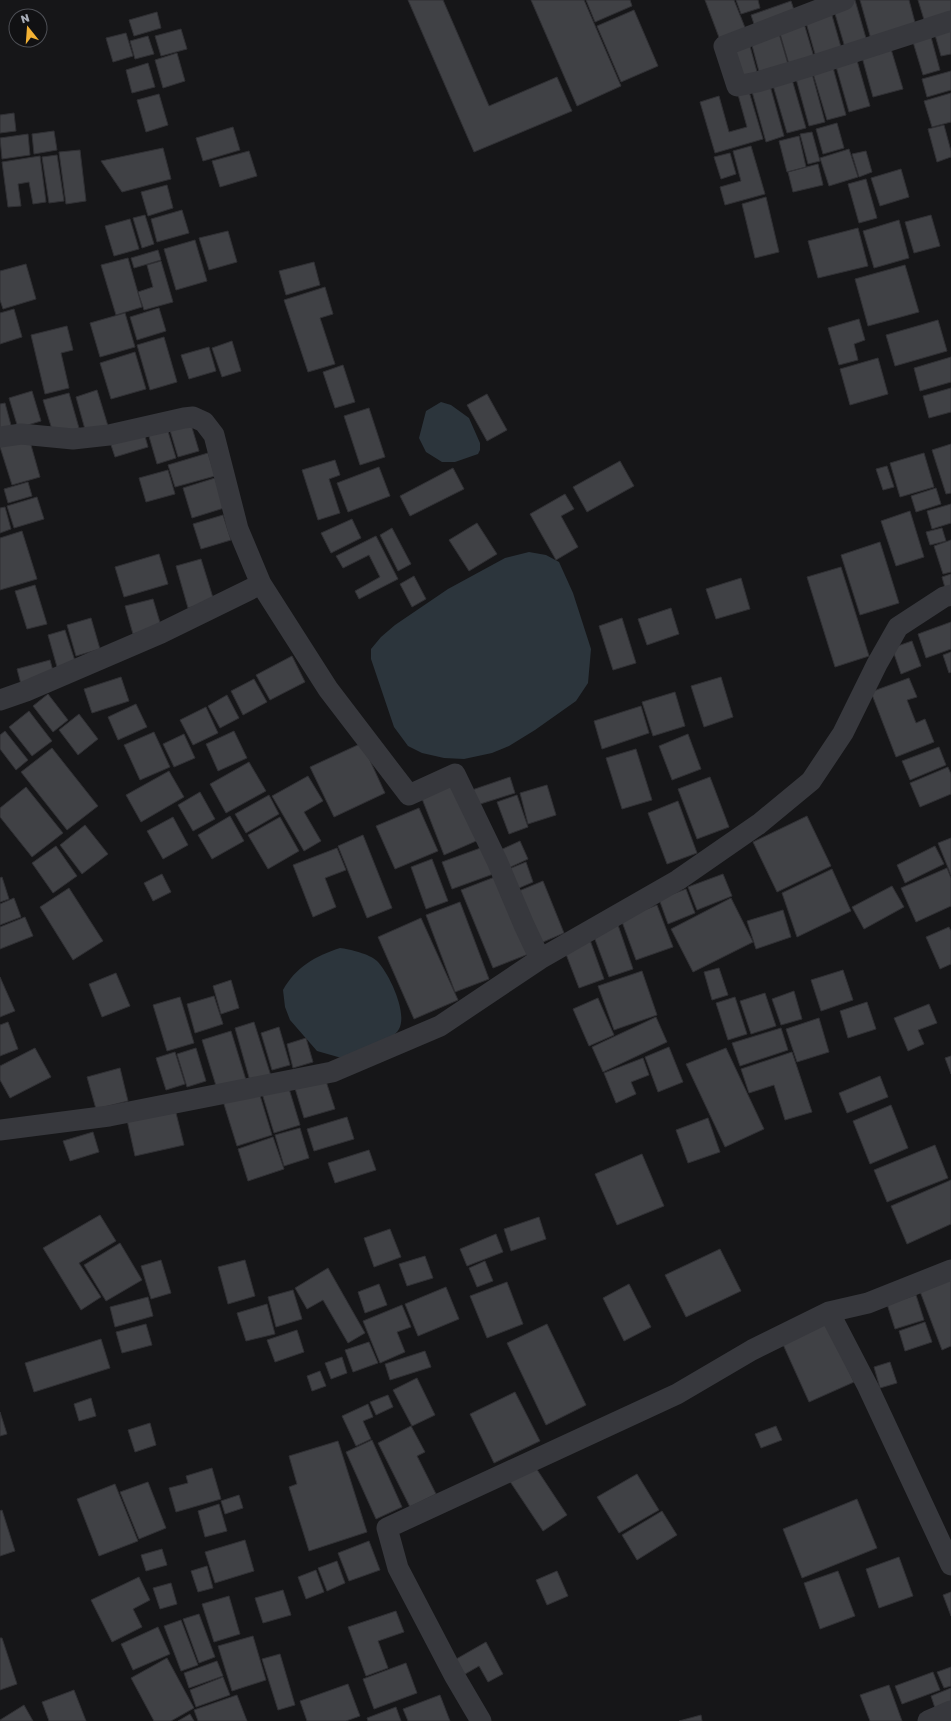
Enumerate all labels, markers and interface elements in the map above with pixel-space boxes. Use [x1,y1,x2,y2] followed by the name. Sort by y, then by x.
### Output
[8,8,48,48] north arrow
[19,11,31,25] text: N

